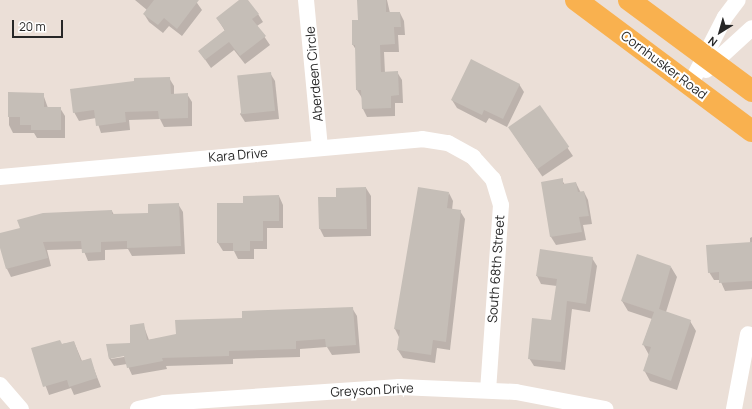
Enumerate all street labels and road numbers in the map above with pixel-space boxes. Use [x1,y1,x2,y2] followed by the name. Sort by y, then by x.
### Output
[302,26,326,122] street label: Aberdeen Circle
[618,28,710,102] street label: Cornhusker Road
[208,145,268,165] street label: Kara Drive
[484,214,508,324] street label: South 68th Street
[330,380,414,400] street label: Greyson Drive

